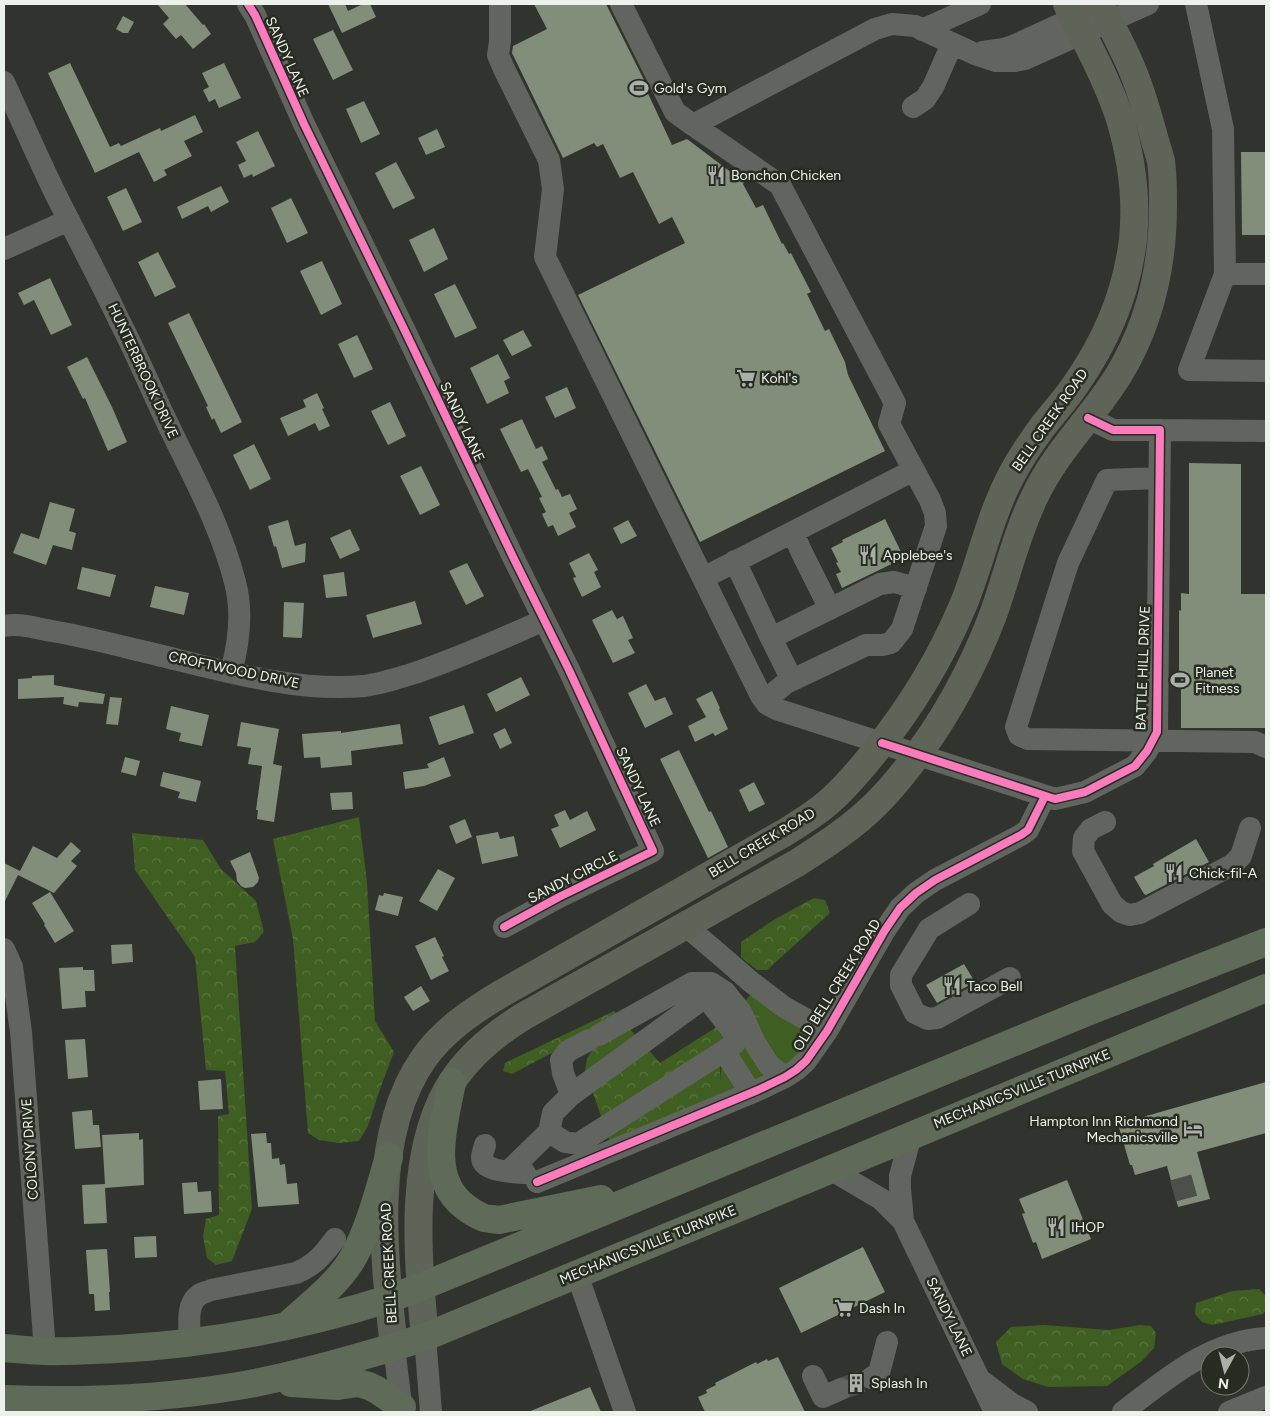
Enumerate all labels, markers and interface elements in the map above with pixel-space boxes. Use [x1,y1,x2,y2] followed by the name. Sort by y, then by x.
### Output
[262,14,312,100] street label: SANDY LANE
[628,77,650,99] sports icon: Gold's Gym
[654,80,727,97] place label: Gold's Gym
[705,164,727,186] restaurant icon: Bonchon Chicken
[731,167,841,184] place label: Bonchon Chicken
[104,301,182,441] street label: HUNTERBROOK DRIVE
[1008,366,1092,474] street label: BELL CREEK ROAD
[735,367,757,389] supermarket icon: Kohl's
[761,370,798,387] place label: Kohl's
[436,379,488,465] street label: SANDY LANE
[857,544,879,566] restaurant icon: Applebee's
[883,547,953,564] place label: Applebee's
[1132,605,1154,731] street label: BATTLE HILL DRIVE
[167,648,301,692] street label: CROFTWOOD DRIVE
[1195,664,1240,697] place label: Planet Fitness
[1169,669,1191,691] sports icon: Planet Fitness
[612,744,664,830] street label: SANDY LANE
[706,805,818,881] street label: BELL CREEK ROAD
[525,847,621,907] street label: SANDY CIRCLE
[1163,862,1185,884] restaurant icon: Chick-fil-A
[1189,865,1258,882] place label: Chick-fil-A
[789,916,885,1054] street label: OLD BELL CREEK ROAD
[941,975,963,997] restaurant icon: Taco Bell
[967,978,1023,995] place label: Taco Bell
[931,1046,1113,1132] street label: MECHANICSVILLE TURNPIKE
[18,1098,42,1200] street label: COLONY DRIVE
[1029,1113,1178,1146] place label: Hampton Inn Richmond Mechanicsville
[1182,1118,1204,1140] hotel icon: Hampton Inn Richmond Mechanicsville
[377,1202,401,1324] street label: BELL CREEK ROAD
[557,1202,739,1288] street label: MECHANICSVILLE TURNPIKE
[1045,1216,1067,1238] restaurant icon: IHOP
[1071,1219,1104,1236] place label: IHOP
[922,1275,976,1359] street label: SANDY LANE
[833,1297,855,1319] supermarket icon: Dash In
[859,1300,905,1317] place label: Dash In
[1200,1346,1250,1396] north arrow
[845,1372,867,1394] building icon: Splash In
[1217,1374,1230,1393] text: N
[871,1375,928,1392] place label: Splash In

